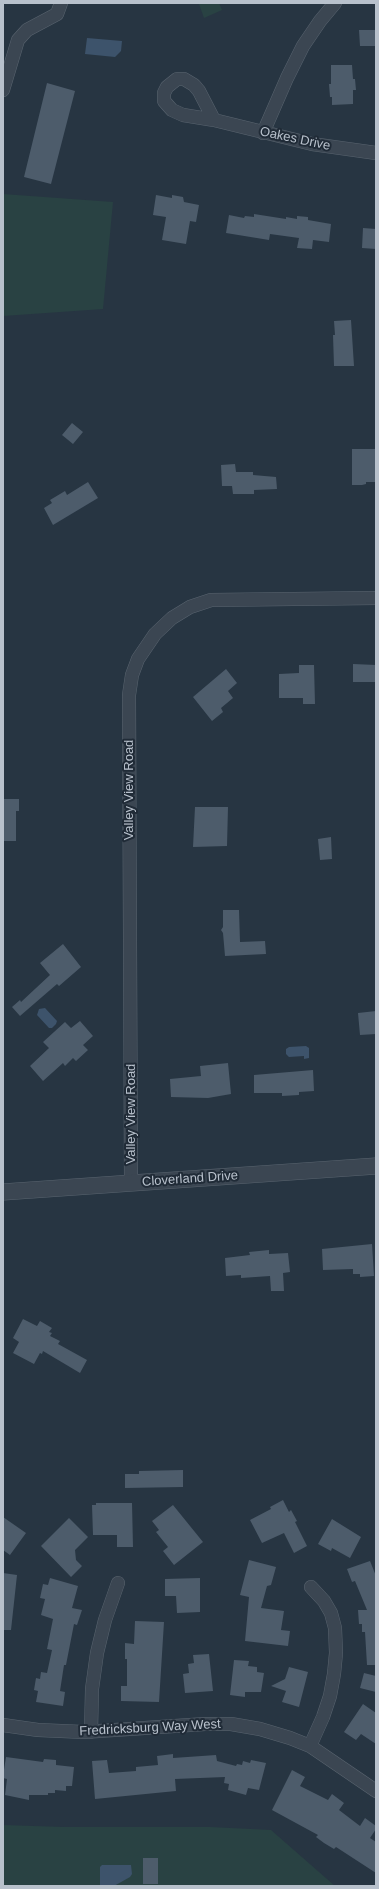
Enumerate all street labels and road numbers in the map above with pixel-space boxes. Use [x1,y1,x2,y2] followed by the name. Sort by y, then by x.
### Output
[258,124,332,154] street label: Oakes Drive
[121,740,137,840] street label: Valley View Road
[123,1064,139,1164] street label: Valley View Road
[142,1168,238,1190] street label: Cloverland Drive
[79,1717,221,1739] street label: Fredricksburg Way West

